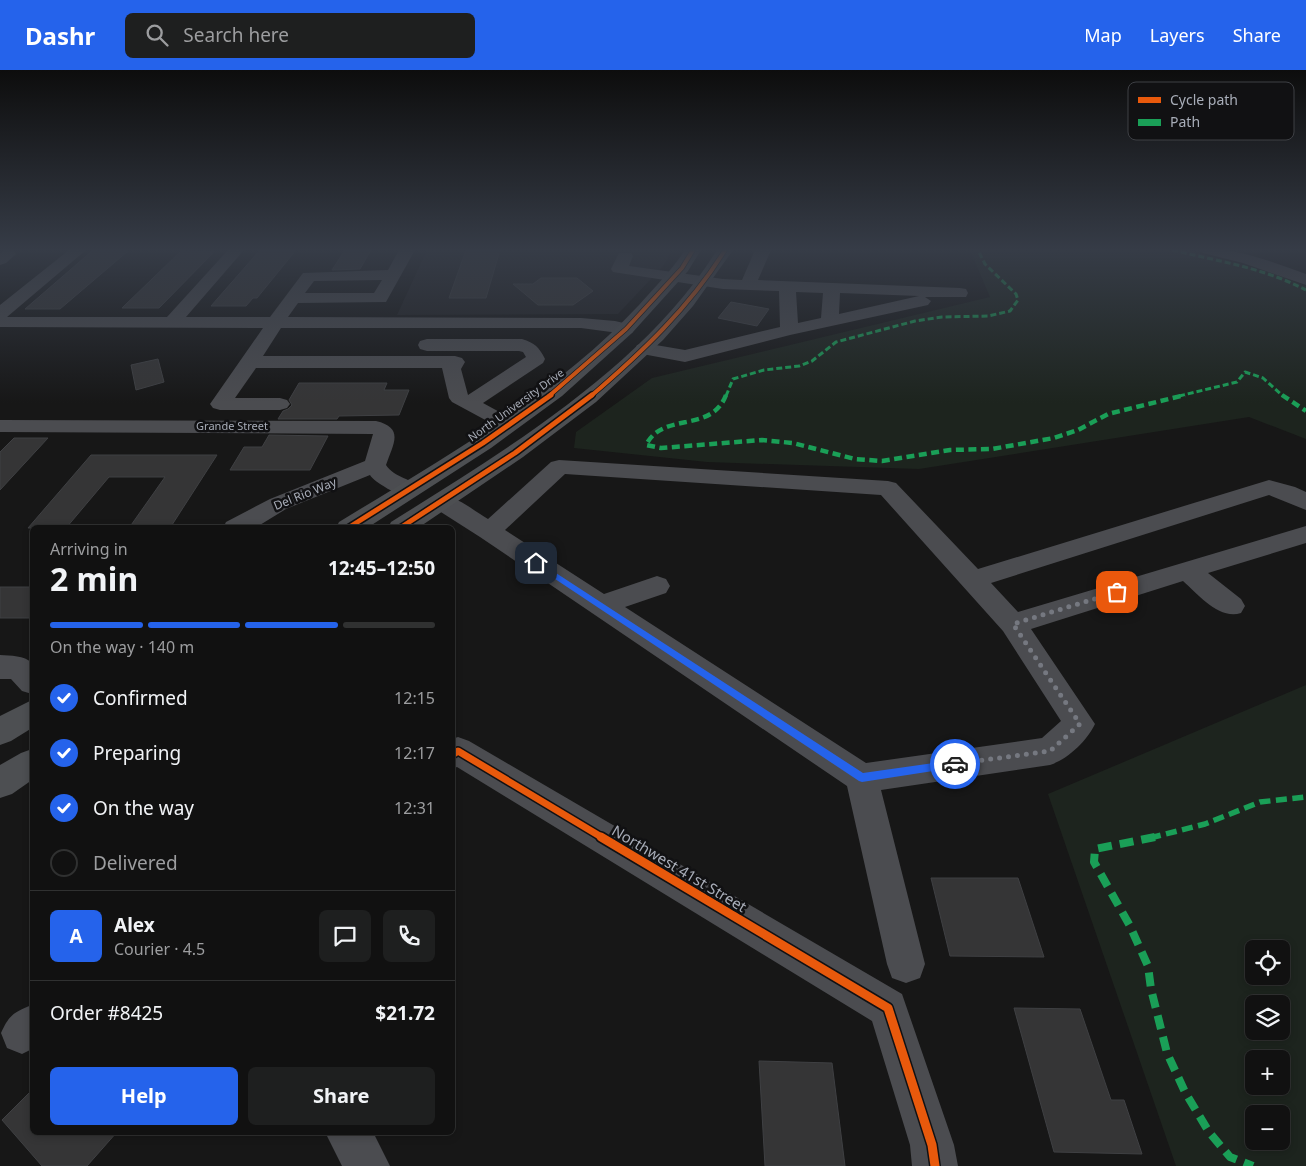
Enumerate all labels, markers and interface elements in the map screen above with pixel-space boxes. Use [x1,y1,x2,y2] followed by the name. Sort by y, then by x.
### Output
[125,13,475,58] search box
[25,19,95,52] text: Dashr
[143,21,171,49] icon: search
[183,22,289,48] text: Search here
[1084,23,1122,47] text: Map
[1150,23,1205,47] text: Layers
[1233,23,1281,47] text: Share
[1128,82,1294,140] legend
[1170,90,1238,109] text: Cycle path
[1170,112,1200,131] text: Path
[465,365,567,444] street label: North University Drive
[196,418,268,433] street label: Grande Street
[271,473,340,514] street label: Del Rio Way
[50,538,128,560] text: Arriving in
[515,542,557,584] pin
[522,549,550,577] icon: home
[328,555,435,581] text: 12:45–12:50
[50,557,138,600] text: 2 min
[1096,571,1138,613] pin
[1103,578,1131,606] icon: bag
[50,636,194,658] text: On the way · 140 m
[50,684,78,712] icon: check
[93,685,188,711] text: Confirmed
[394,687,435,709] text: 12:15
[50,739,78,767] icon: check
[930,739,980,789] courier
[93,740,181,766] text: Preparing
[394,742,435,764] text: 12:17
[941,750,969,778] icon: car
[50,794,78,822] icon: check
[93,795,194,821] text: On the way
[394,797,435,819] text: 12:31
[609,820,751,917] street label: Northwest 41st Street
[93,850,178,876] text: Delivered
[319,910,371,962] button: chat
[383,910,435,962] button: phone
[114,912,155,938] text: Alex
[69,923,83,949] text: A
[114,938,205,960] text: Courier · 4.5
[1245,940,1290,1150] map controls
[1245,940,1290,985] button: locate
[1245,995,1290,1040] button: layers
[50,1000,163,1026] text: Order #8425
[375,1000,435,1026] text: $21.72
[1245,1050,1290,1095] button: +
[50,1067,238,1125] button: Help
[248,1067,435,1125] button: Share
[1245,1105,1290,1150] button: −

